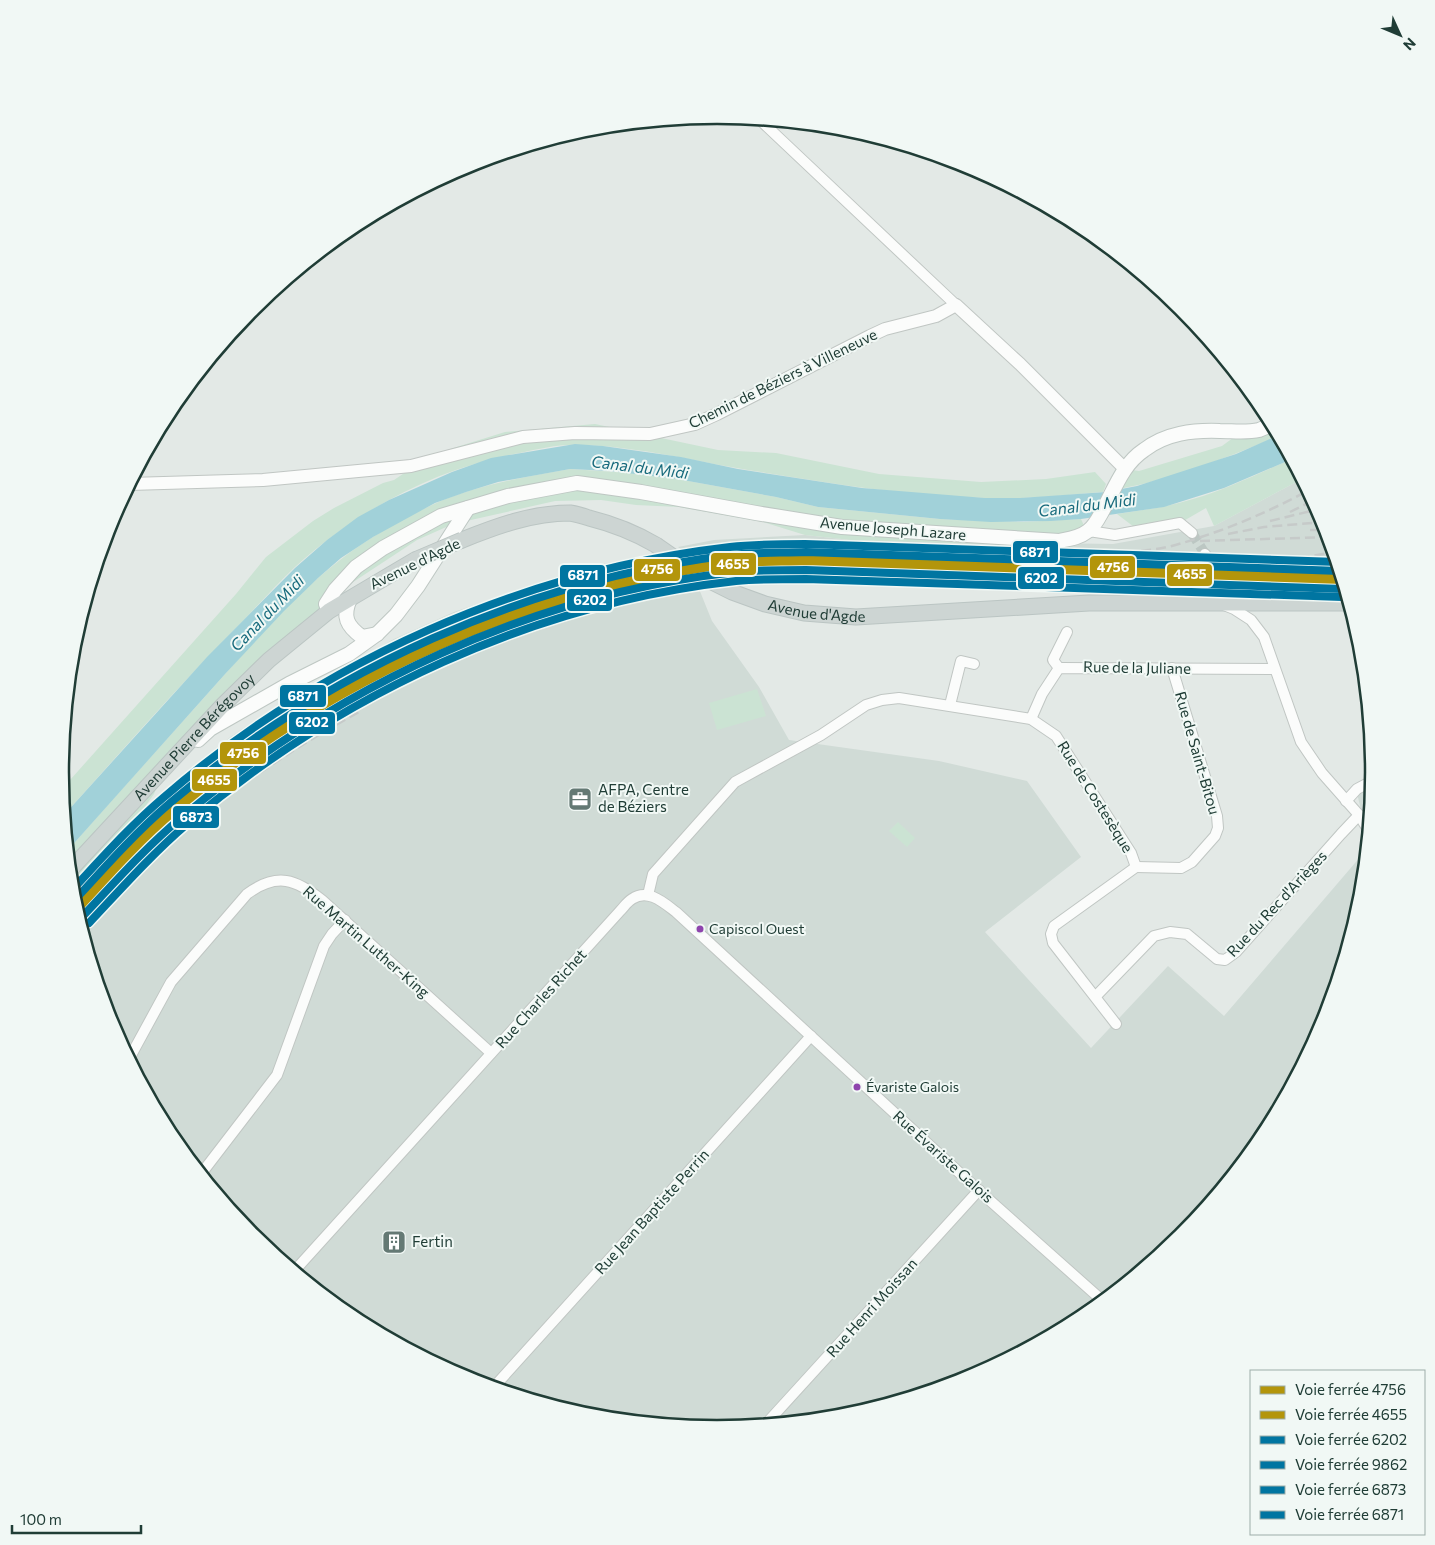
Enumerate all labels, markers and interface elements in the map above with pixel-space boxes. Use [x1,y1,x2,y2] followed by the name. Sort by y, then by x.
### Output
[1375,10,1425,60] north arrow
[1400,35,1419,54] text: N
[685,325,880,432] street label: Chemin de Béziers à Villeneuve
[590,451,691,482] water label: Canal du Midi
[1037,489,1138,520] water label: Canal du Midi
[819,513,967,543] street label: Avenue Joseph Lazare
[366,533,463,593] street label: Avenue d'Agde
[1012,540,1059,564] line badge: 6871
[1019,543,1051,560] text: 6871
[710,552,757,576] line badge: 4655
[716,555,750,572] text: 4655
[1089,555,1136,579] line badge: 4756
[633,558,681,582] line badge: 4756
[1097,558,1130,575] text: 4756
[641,560,674,577] text: 4756
[1166,563,1213,587] line badge: 4655
[559,564,606,588] line badge: 6871
[1173,565,1207,582] text: 4655
[567,566,599,583] text: 6871
[1017,566,1065,590] line badge: 6202
[1024,569,1058,586] text: 6202
[226,570,308,655] water label: Canal du Midi
[566,588,613,612] line badge: 6202
[573,591,607,608] text: 6202
[766,595,866,625] street label: Avenue d'Agde
[1083,657,1191,677] street label: Rue de la Juliane
[129,669,258,804] street label: Avenue Pierre Bérégovoy
[279,684,327,708] line badge: 6871
[287,687,319,704] text: 6871
[1172,689,1224,816] street label: Rue de Saint-Bitou
[288,711,336,735] line badge: 6202
[295,713,329,730] text: 6202
[1054,737,1137,856] street label: Rue de Costesèque
[219,741,267,765] line badge: 4756
[227,744,260,761] text: 4756
[191,768,238,792] line badge: 4655
[197,771,231,788] text: 4655
[598,780,689,815] place label: AFPA, Centre de Béziers
[567,786,593,812] office icon: AFPA, Centre de Béziers
[172,805,220,829] line badge: 6873
[179,808,213,825] text: 6873
[1222,846,1330,960] street label: Rue du Rec d'Arièges
[300,882,433,1001] street label: Rue Martin Luther-King
[709,920,805,937] place label: Capiscol Ouest
[695,924,705,934] marker: Capiscol Ouest
[491,945,589,1052] street label: Rue Charles Richet
[866,1078,959,1095] place label: Évariste Galois
[852,1082,862,1092] marker: Évariste Galois
[890,1106,998,1206] street label: Rue Évariste Galois
[590,1145,712,1278] street label: Rue Jean Baptiste Perrin
[381,1229,407,1255] building icon: Fertin
[412,1232,453,1250] place label: Fertin
[822,1254,920,1360] street label: Rue Henri Moissan
[1250,1370,1425,1535] legend
[1295,1380,1406,1398] text: Voie ferrée 4756
[1295,1405,1407,1423] text: Voie ferrée 4655
[1295,1430,1407,1448] text: Voie ferrée 6202
[1295,1455,1407,1473] text: Voie ferrée 9862
[1295,1480,1406,1498] text: Voie ferrée 6873
[12,1502,141,1534] scale bar
[1295,1505,1404,1523] text: Voie ferrée 6871
[20,1510,62,1528] text: 100 m

